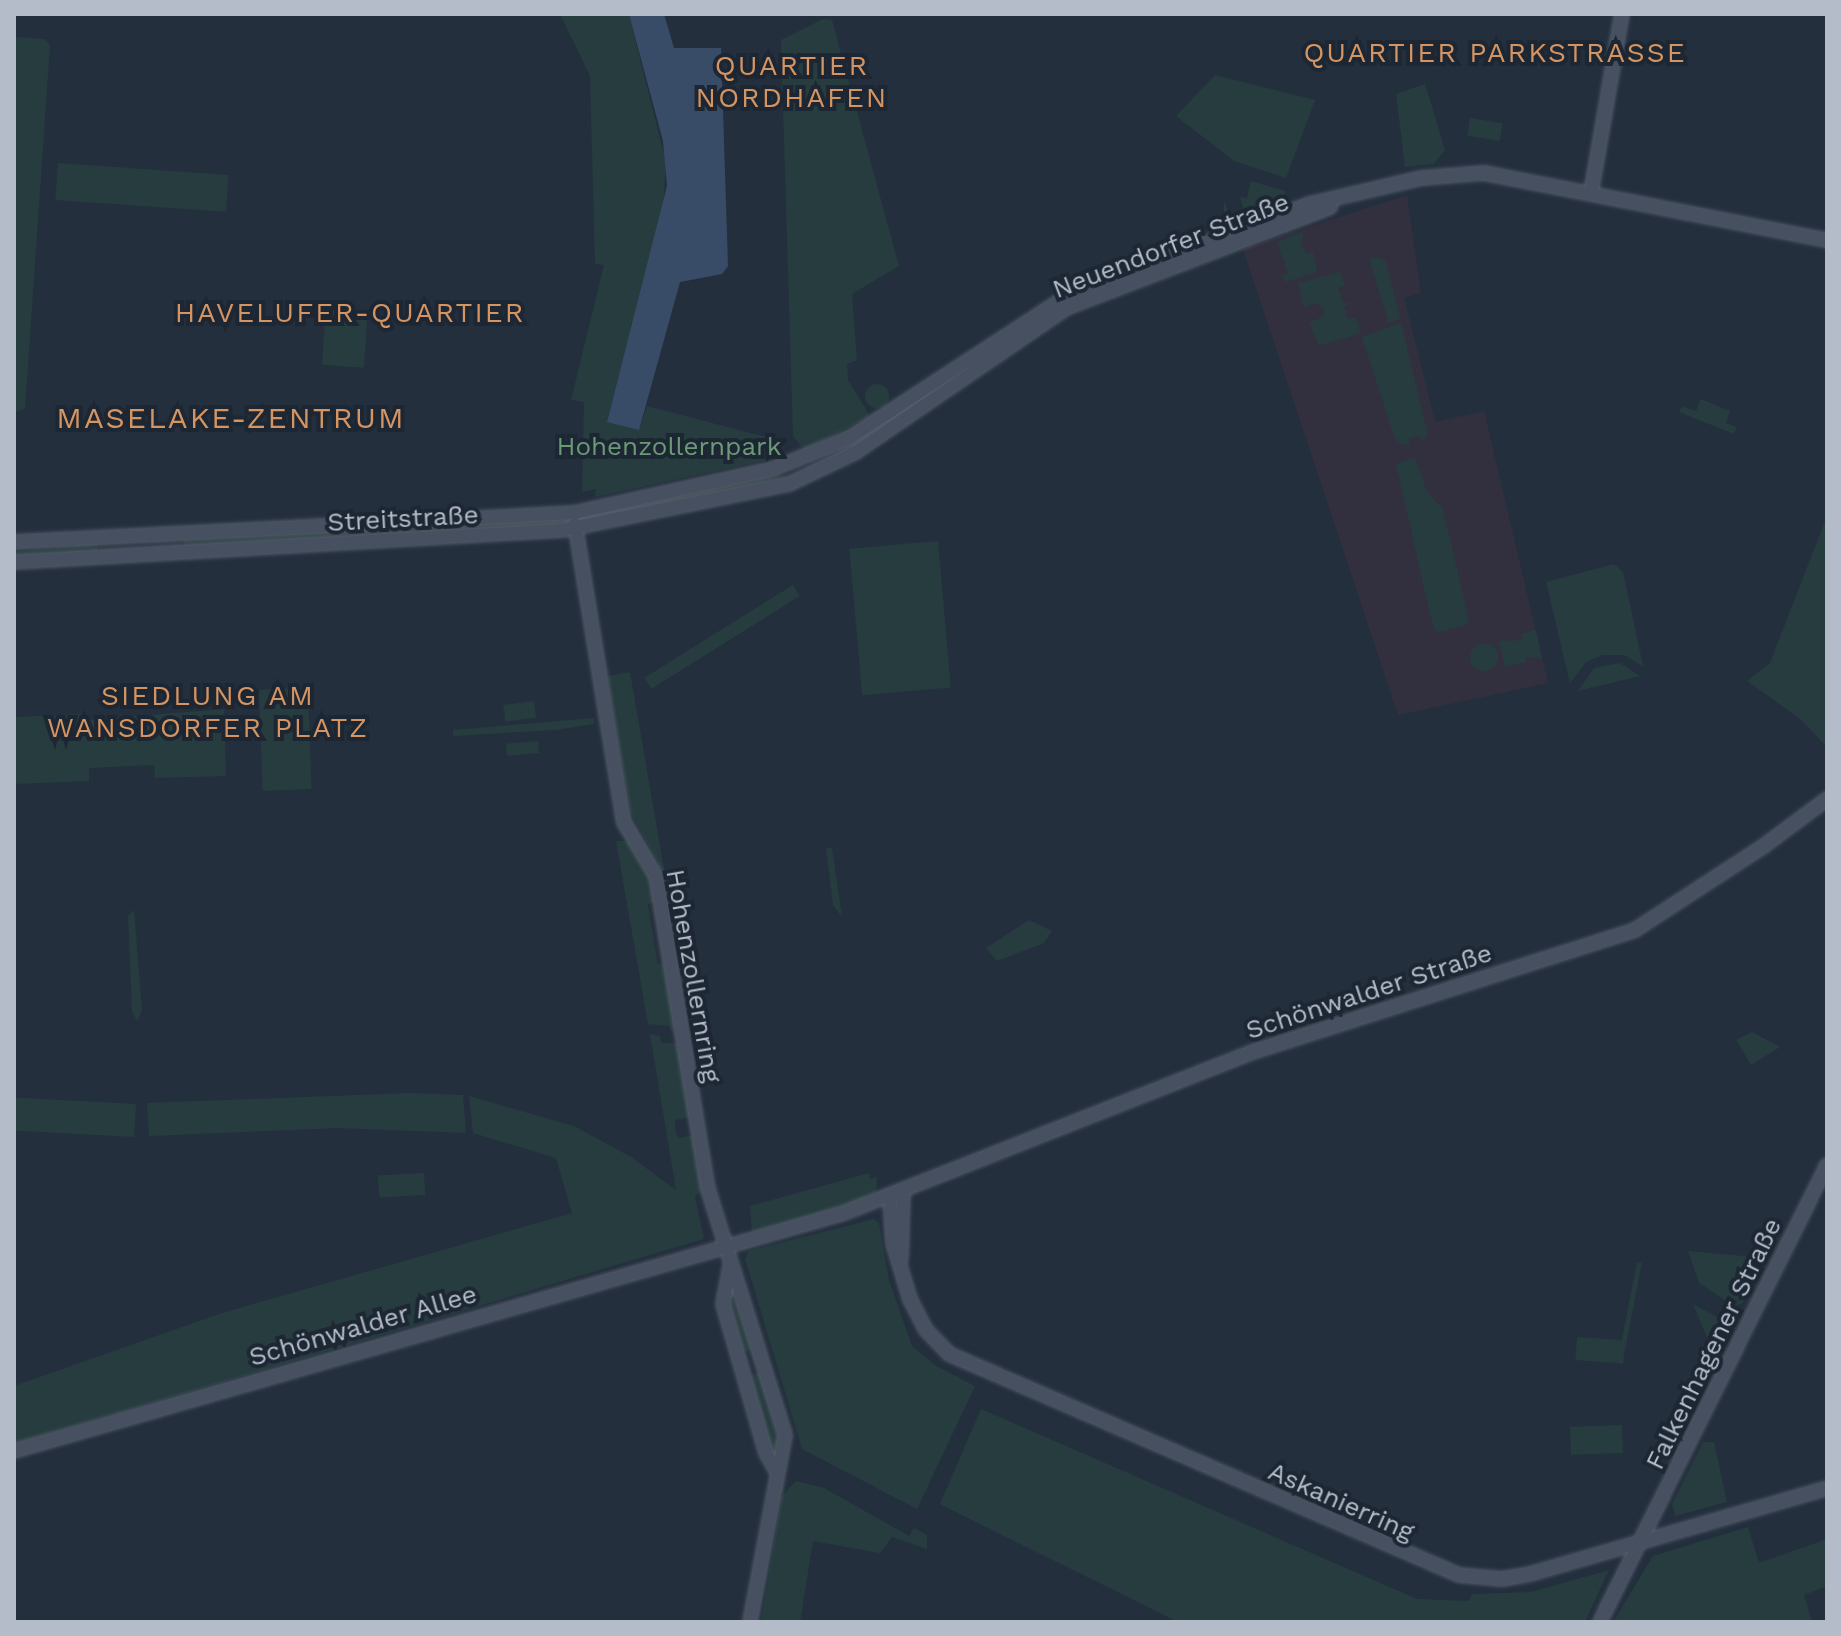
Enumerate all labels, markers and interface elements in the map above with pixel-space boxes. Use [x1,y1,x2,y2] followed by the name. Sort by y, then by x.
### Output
[1303,36,1687,70] district label: QUARTIER PARKSTRASSE
[696,49,888,115] district label: QUARTIER NORDHAFEN
[1048,186,1294,306] street label: Neuendorfer Straße
[175,296,525,330] district label: HAVELUFER-QUARTIER
[56,400,406,436] district label: MASELAKE-ZENTRUM
[557,431,781,463] park label: Hohenzollernpark
[327,499,479,539] street label: Streitstraße
[47,679,369,745] district label: SIEDLUNG AM WANSDORFER PLATZ
[659,867,727,1085] street label: Hohenzollernring
[1242,937,1496,1047] street label: Schönwalder Straße
[1639,1213,1789,1475] street label: Falkenhagener Straße
[245,1278,481,1374] street label: Schönwalder Allee
[1263,1456,1419,1548] street label: Askanierring

